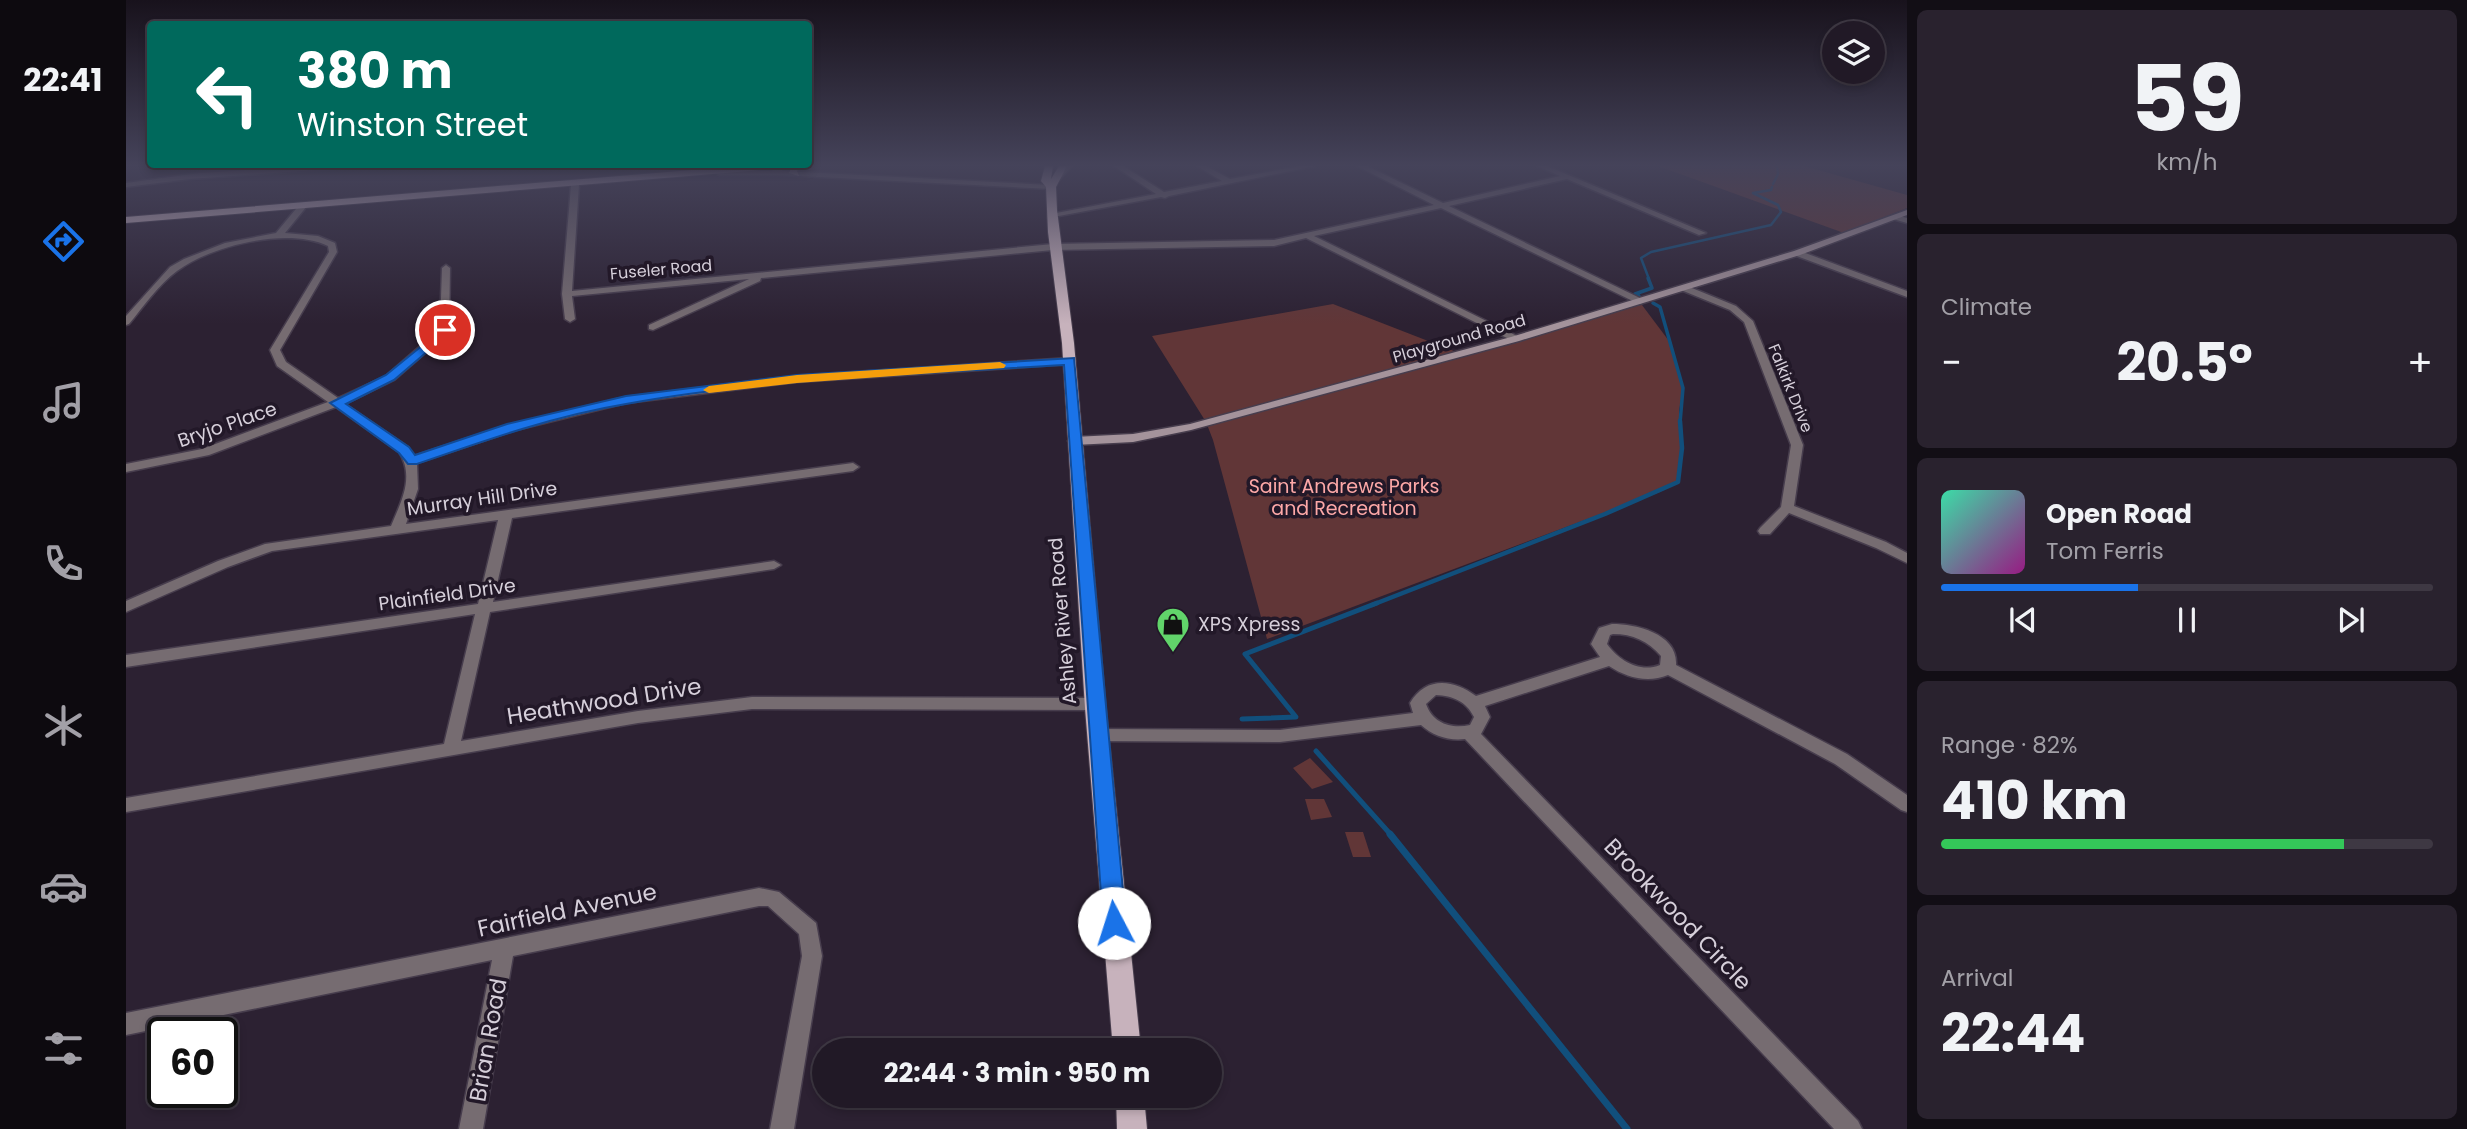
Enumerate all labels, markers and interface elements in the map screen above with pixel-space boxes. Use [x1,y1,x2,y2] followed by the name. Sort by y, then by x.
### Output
[1822,21,1885,84] map controls
[1822,21,1885,84] button: layers
[2129,35,2245,163] text: 59
[297,37,453,105] text: 380 m
[182,49,273,140] icon: left
[23,57,103,102] text: 22:41
[297,102,528,147] text: Winston Street
[2156,146,2218,178] text: km/h
[39,217,88,266] icon: directions
[609,254,713,285] street label: Fuseler Road
[1941,291,2032,323] text: Climate
[415,300,475,360] pin
[1390,309,1528,368] street label: Playground Road
[426,311,464,349] icon: arrive
[2116,326,2253,399] text: 20.5°
[1941,336,1962,389] text: −
[2407,336,2433,389] text: +
[1762,340,1819,436] street label: Falkirk Drive
[39,378,88,427] icon: music
[174,395,280,454] street label: Bryjo Place
[1249,473,1439,522] park label: Saint Andrews Parks and Recreation
[405,475,559,522] street label: Murray Hill Drive
[2046,496,2192,532] text: Open Road
[2046,535,2164,567] text: Tom Ferris
[1042,536,1083,705] street label: Ashley River Road
[39,539,88,588] icon: phone
[377,572,517,617] street label: Plainfield Drive
[2004,601,2042,639] icon: previous
[2168,601,2206,639] icon: pause
[2332,601,2370,639] icon: next
[1154,605,1192,654] shop icon: XPS Xpress
[1198,611,1300,638] place label: XPS Xpress
[504,670,704,732] street label: Heathwood Drive
[39,701,88,750] icon: climate
[1941,729,2077,761] text: Range · 82%
[1941,764,2128,837] text: 410 km
[1597,831,1759,997] street label: Brookwood Circle
[39,862,88,911] icon: car
[474,875,660,945] street label: Fairfield Avenue
[1077,886,1151,960] position arrow
[1941,962,2013,994] text: Arrival
[461,976,515,1104] street label: Brian Road
[1941,997,2086,1070] text: 22:44
[147,1017,238,1108] speed limit sign: 60
[39,1024,88,1073] icon: filters
[884,1055,1150,1091] text: 22:44 · 3 min · 950 m

